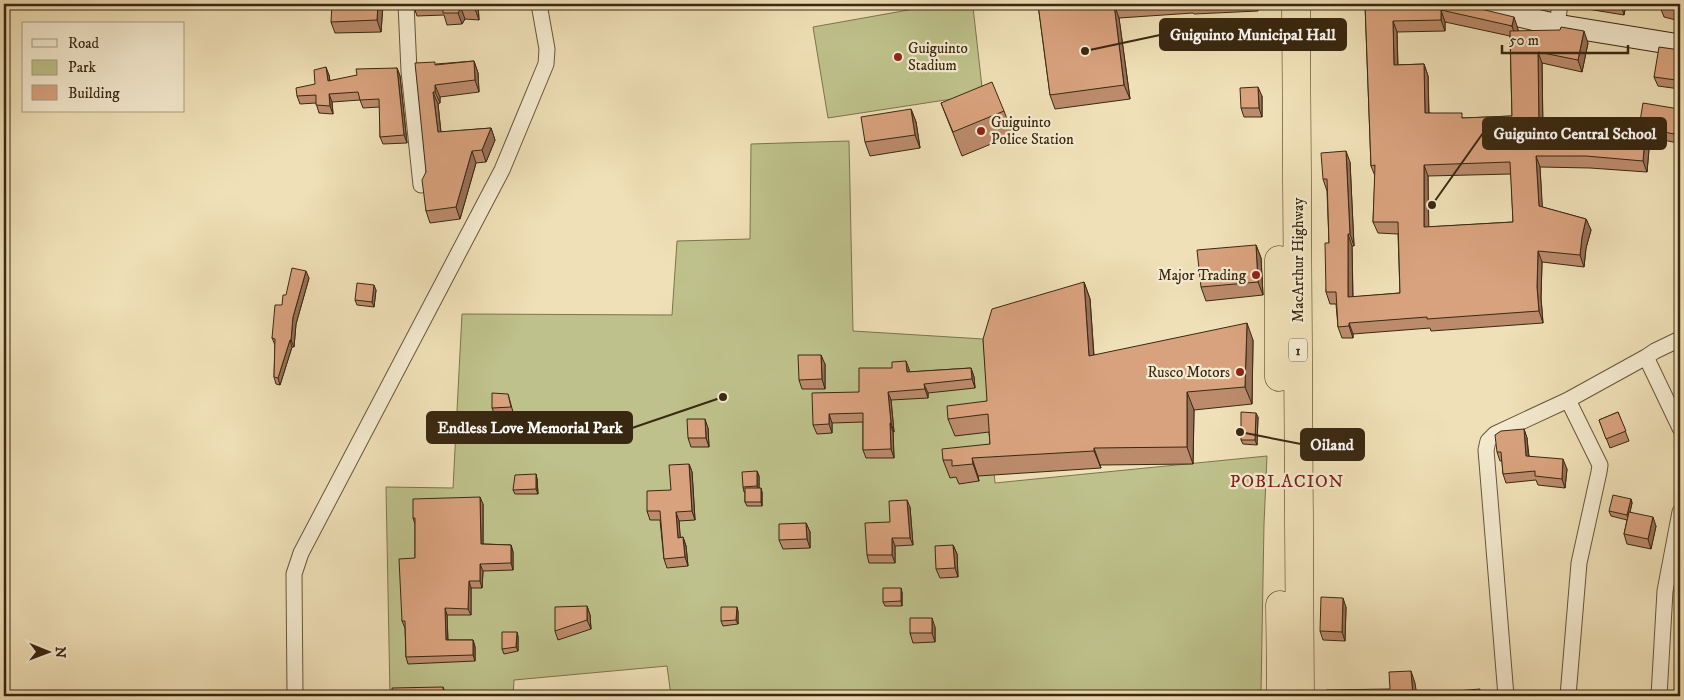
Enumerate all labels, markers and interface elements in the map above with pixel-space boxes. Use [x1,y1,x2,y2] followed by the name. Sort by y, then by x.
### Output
[1160,19,1346,50] callout: Guiguinto Municipal Hall
[22,22,185,112] legend
[1502,22,1628,54] scale bar
[1170,25,1337,45] text: Guiguinto Municipal Hall
[1509,31,1539,50] text: 50 m
[68,34,100,53] text: Road
[908,39,968,75] place label: Guiguinto Stadium
[892,51,904,63] marker: Guiguinto Stadium
[68,58,97,77] text: Park
[68,84,120,103] text: Building
[991,113,1074,149] place label: Guiguinto Police Station
[1483,118,1666,149] callout: Guiguinto Central School
[1494,124,1658,144] text: Guiguinto Central School
[975,125,987,137] marker: Guiguinto Police Station
[1289,197,1308,322] street label: MacArthur Highway
[1158,266,1247,285] place label: Major Trading
[1250,269,1262,281] marker: Major Trading
[1289,338,1307,362] road number: 1
[1147,363,1230,382] place label: Rusco Motors
[1234,366,1246,378] marker: Rusco Motors
[427,412,632,443] callout: Endless Love Memorial Park
[437,418,624,438] text: Endless Love Memorial Park
[1301,429,1364,460] callout: Oiland
[1310,435,1355,455] text: Oiland
[1230,471,1344,493] district label: POBLACION
[22,628,72,678] north arrow
[51,646,69,659] text: N

